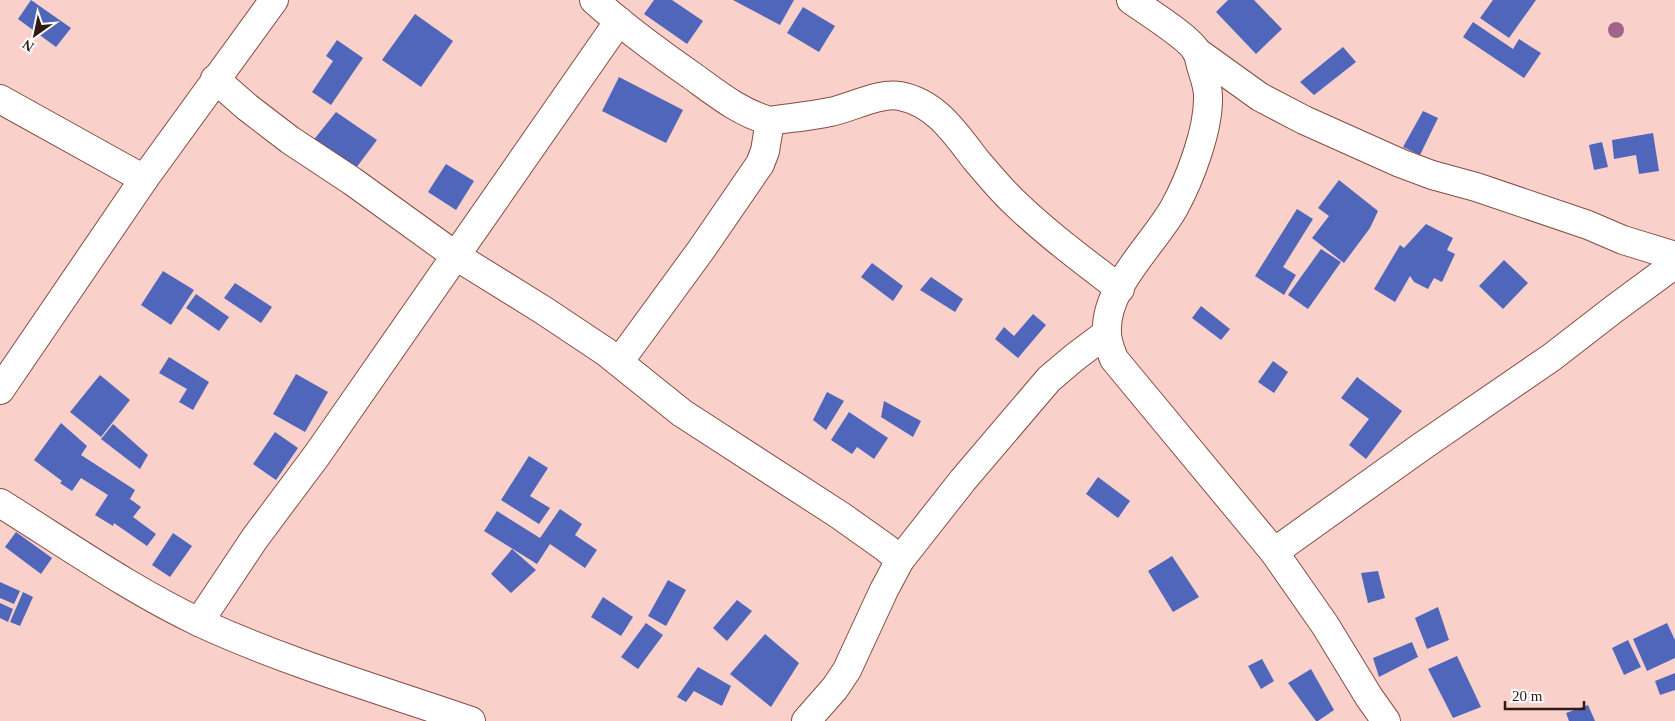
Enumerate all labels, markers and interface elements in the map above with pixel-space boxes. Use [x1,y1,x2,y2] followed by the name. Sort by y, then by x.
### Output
[10,10,60,60] north arrow
[20,36,37,55] text: N
[1505,678,1584,710] scale bar
[1512,688,1543,704] text: 20 m

